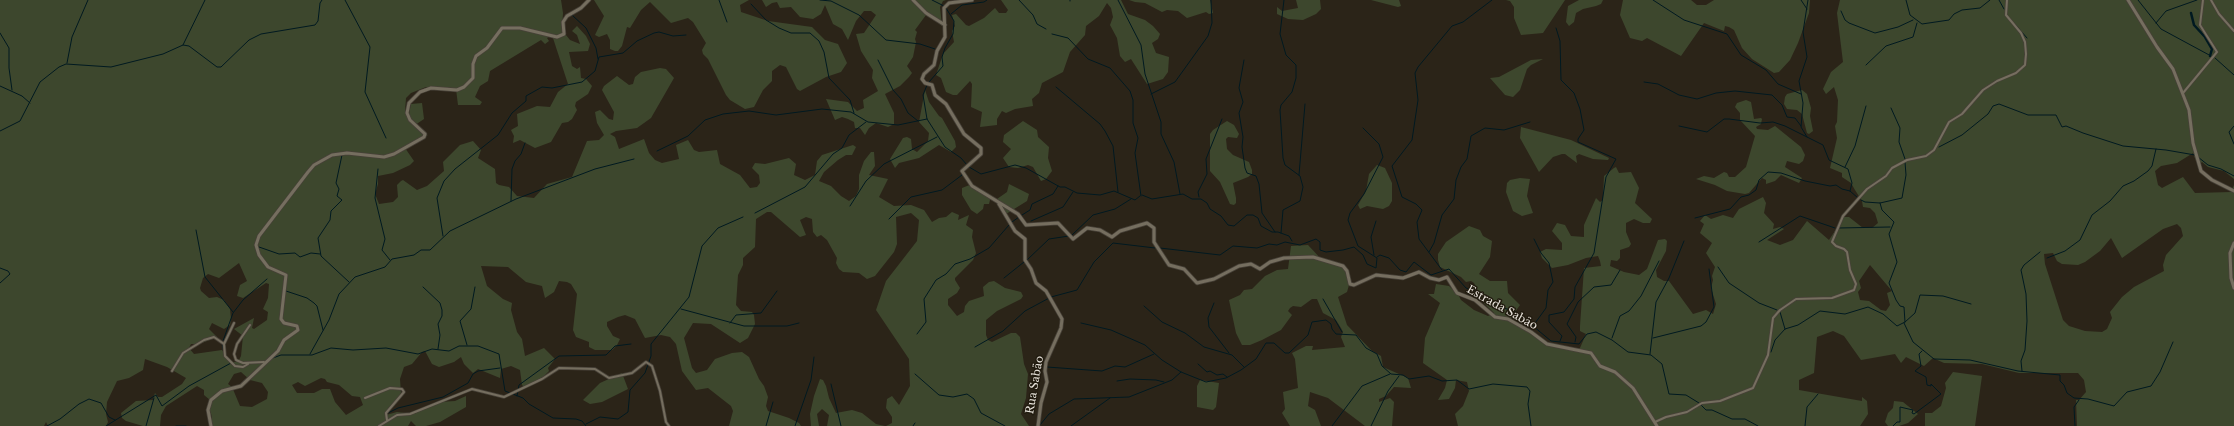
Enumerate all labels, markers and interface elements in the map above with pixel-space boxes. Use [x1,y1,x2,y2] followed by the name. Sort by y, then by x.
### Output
[1464,283,1540,333] street label: Estrada Sabäo
[1023,355,1047,415] street label: Rua Sabäo

